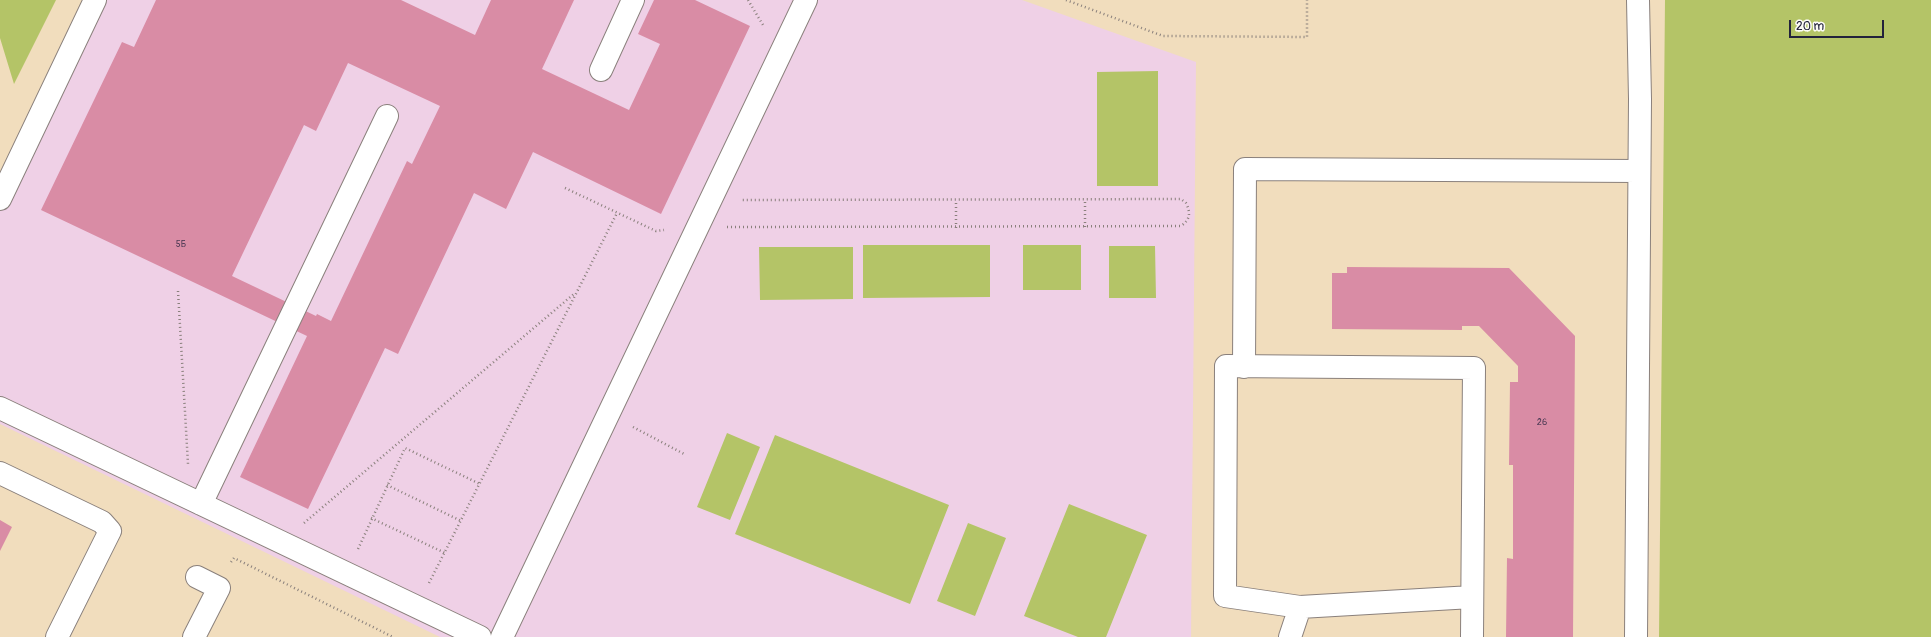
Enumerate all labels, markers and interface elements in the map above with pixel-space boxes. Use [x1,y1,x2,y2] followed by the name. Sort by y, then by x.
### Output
[1791,12,1886,38] scale bar
[1796,19,1824,34] text: 20 m
[176,240,186,250] house number: 5Б
[1537,418,1547,428] house number: 26

